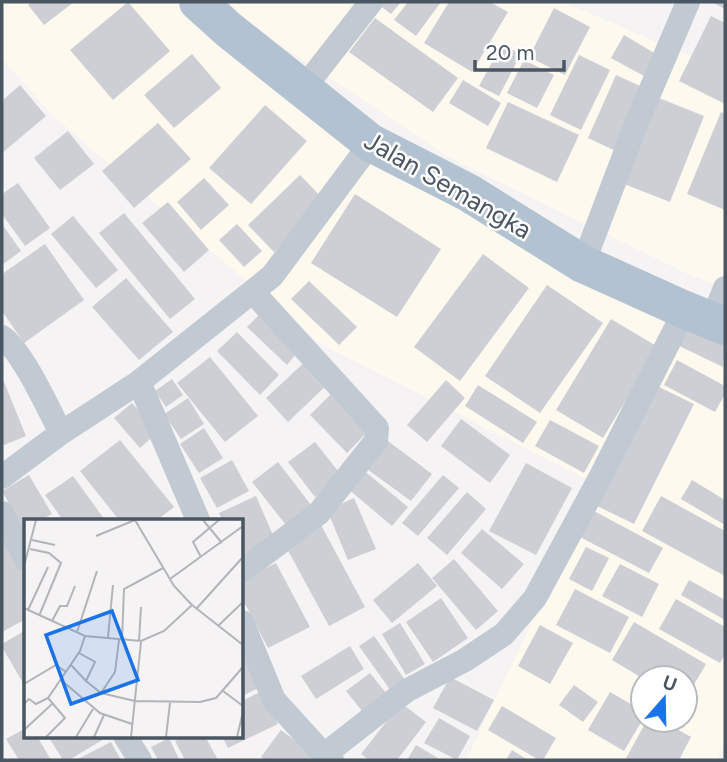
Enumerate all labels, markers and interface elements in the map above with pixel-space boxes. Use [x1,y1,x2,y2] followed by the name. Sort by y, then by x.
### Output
[475,28,564,72] scale bar
[486,40,534,65] text: 20 m
[359,124,537,246] street label: Jalan Semangka
[24,519,243,738] inset map
[629,664,699,734] north arrow
[659,670,680,697] text: U

